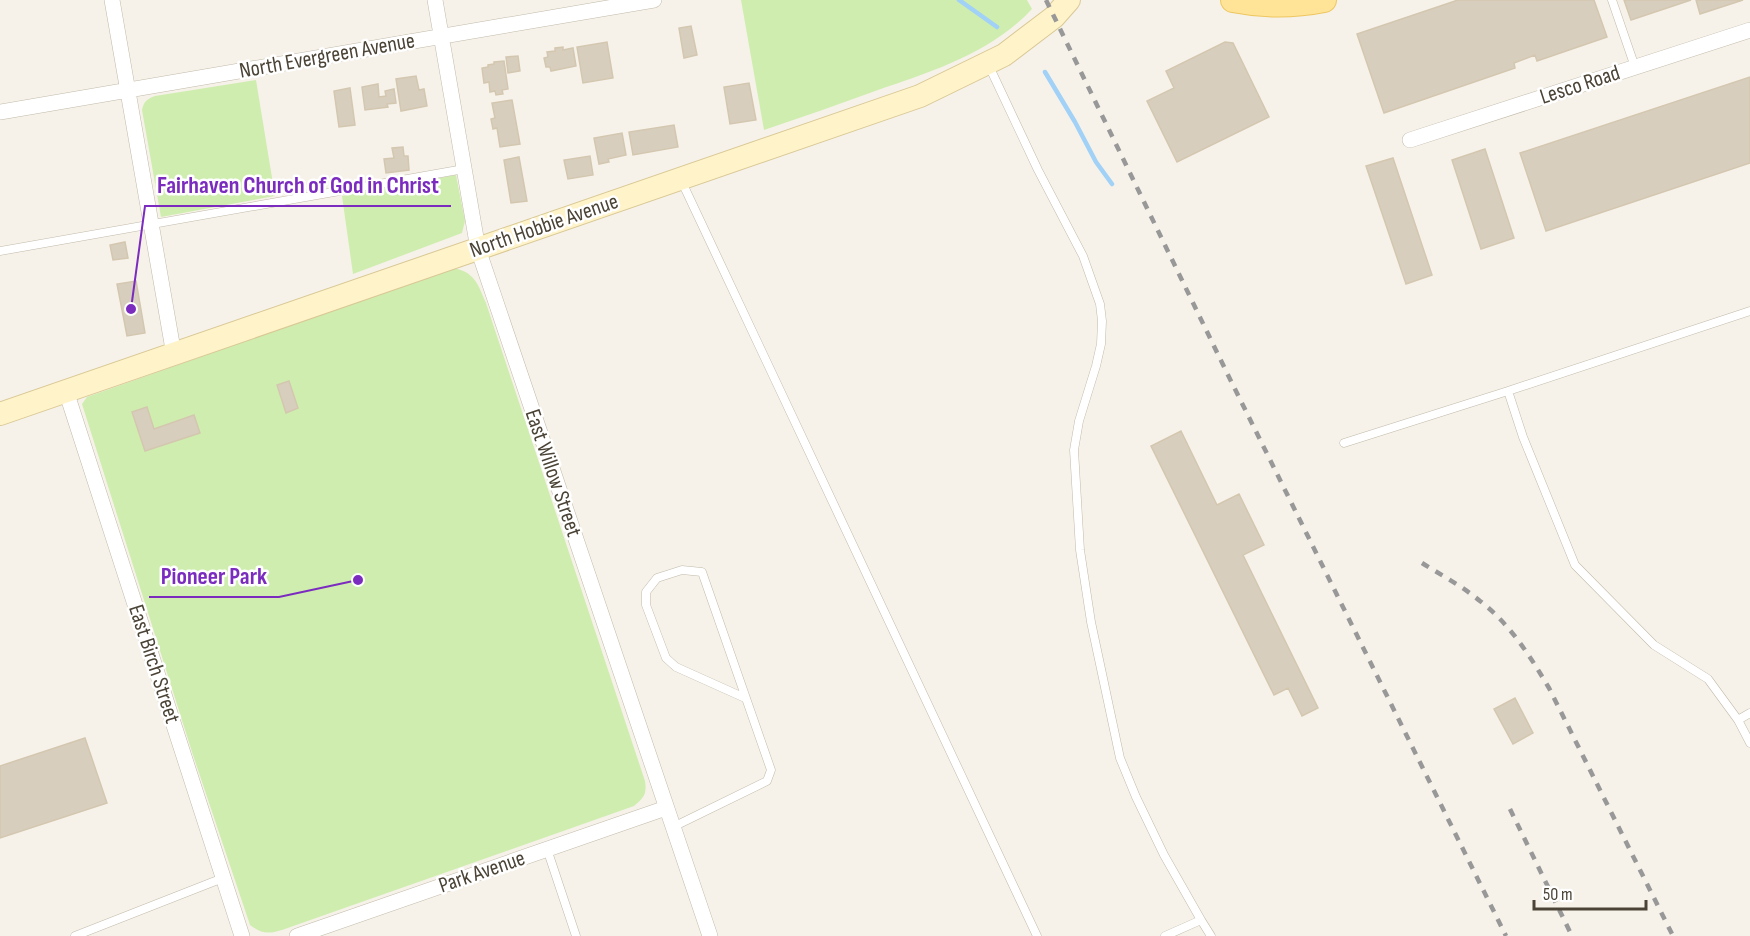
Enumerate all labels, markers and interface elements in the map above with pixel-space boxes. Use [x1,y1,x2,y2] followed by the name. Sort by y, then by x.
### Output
[237,27,417,85] street label: North Evergreen Avenue
[1537,59,1623,111] street label: Lesco Road
[145,164,451,206] callout: Fairhaven Church of God in Christ
[157,171,439,200] text: Fairhaven Church of God in Christ
[466,188,622,264] street label: North Hobbie Avenue
[519,406,588,541] street label: East Willow Street
[149,555,279,597] callout: Pioneer Park
[161,562,267,591] text: Pioneer Park
[122,601,186,727] street label: East Birch Street
[435,845,529,899] street label: Park Avenue
[1534,873,1646,911] scale bar
[1543,884,1573,905] text: 50 m

